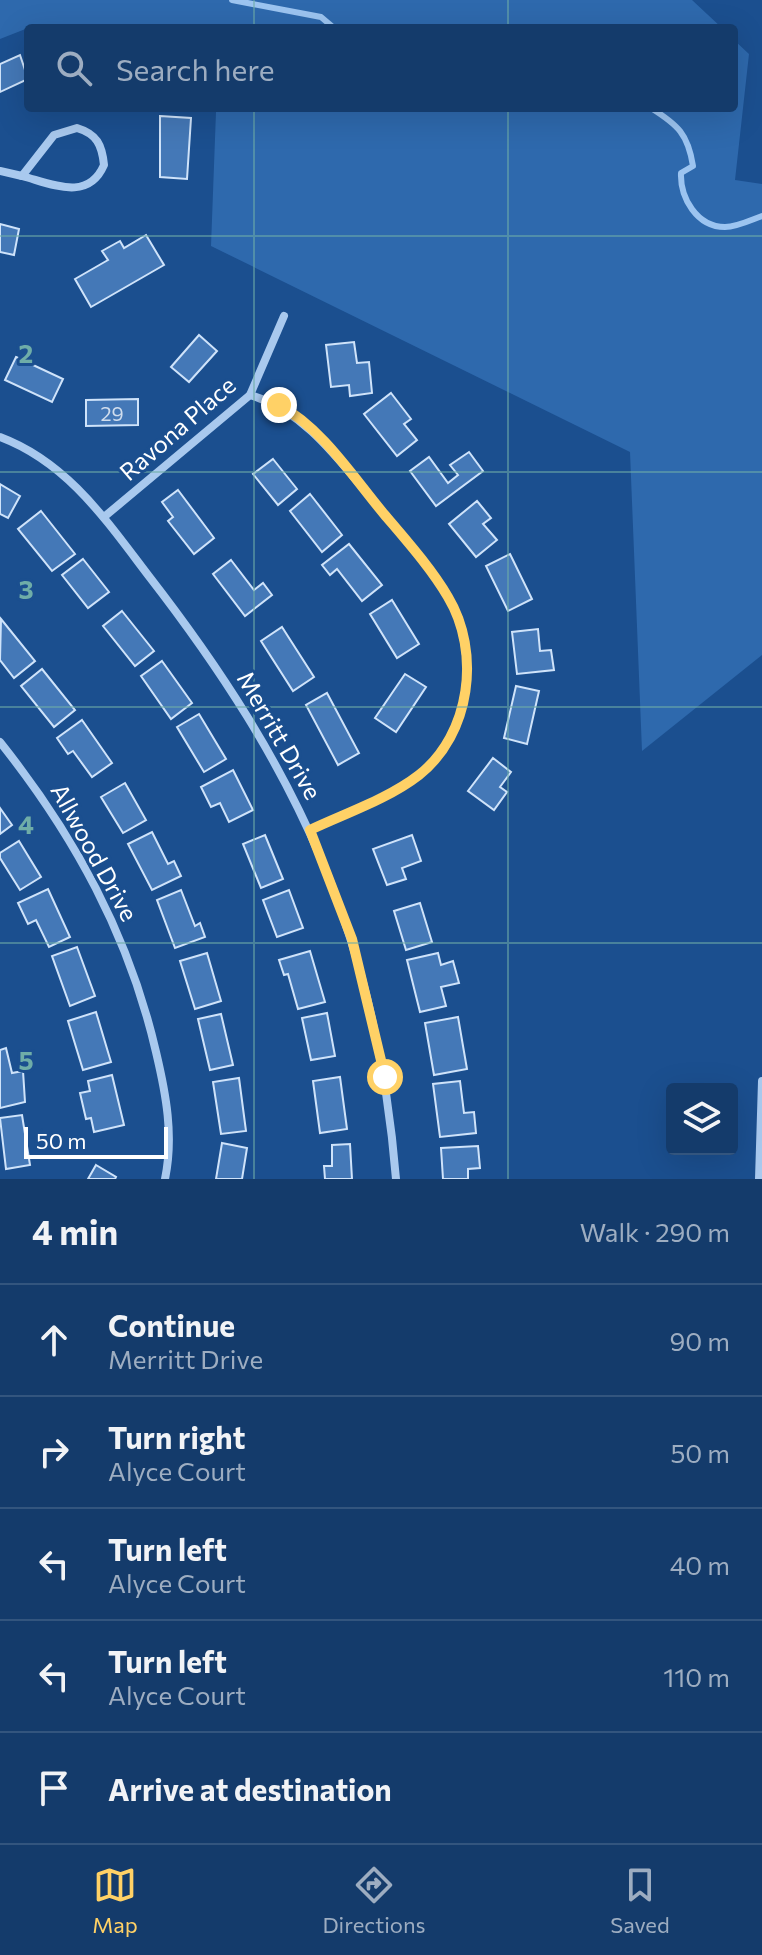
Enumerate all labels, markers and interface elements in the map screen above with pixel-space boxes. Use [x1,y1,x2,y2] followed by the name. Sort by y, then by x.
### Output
[24,24,738,112] search box
[52,46,96,90] icon: search
[116,50,275,87] text: Search here
[19,337,33,368] text: 2
[113,370,241,486] street label: Ravona Place
[261,387,297,423] route end
[100,401,124,425] house number: 29
[18,573,34,604] text: 3
[232,666,328,804] street label: Merritt Drive
[45,778,145,926] street label: Allwood Drive
[18,808,34,839] text: 4
[18,1044,34,1075] text: 5
[367,1059,403,1095] route start
[666,1083,738,1155] map controls
[666,1083,738,1155] button: layers
[24,1123,168,1159] scale bar
[36,1127,86,1154] text: 50 m
[32,1210,118,1252] text: 4 min
[580,1216,730,1247] text: Walk · 290 m
[108,1306,235,1343] text: Continue
[32,1318,76,1362] icon: ahead
[670,1325,730,1356] text: 90 m
[108,1343,263,1374] text: Merritt Drive
[108,1418,245,1455] text: Turn right
[32,1430,76,1474] icon: right
[670,1437,730,1468] text: 50 m
[108,1455,246,1486] text: Alyce Court
[108,1530,227,1567] text: Turn left
[32,1542,76,1586] icon: left
[670,1549,730,1580] text: 40 m
[108,1567,246,1598] text: Alyce Court
[108,1642,227,1679] text: Turn left
[32,1654,76,1698] icon: left
[663,1661,730,1692] text: 110 m
[108,1679,246,1710] text: Alyce Court
[32,1766,76,1810] icon: arrive
[108,1770,392,1807] text: Arrive at destination
[92,1863,138,1938] tab: Map
[322,1863,426,1938] tab: Directions
[610,1863,670,1938] tab: Saved

